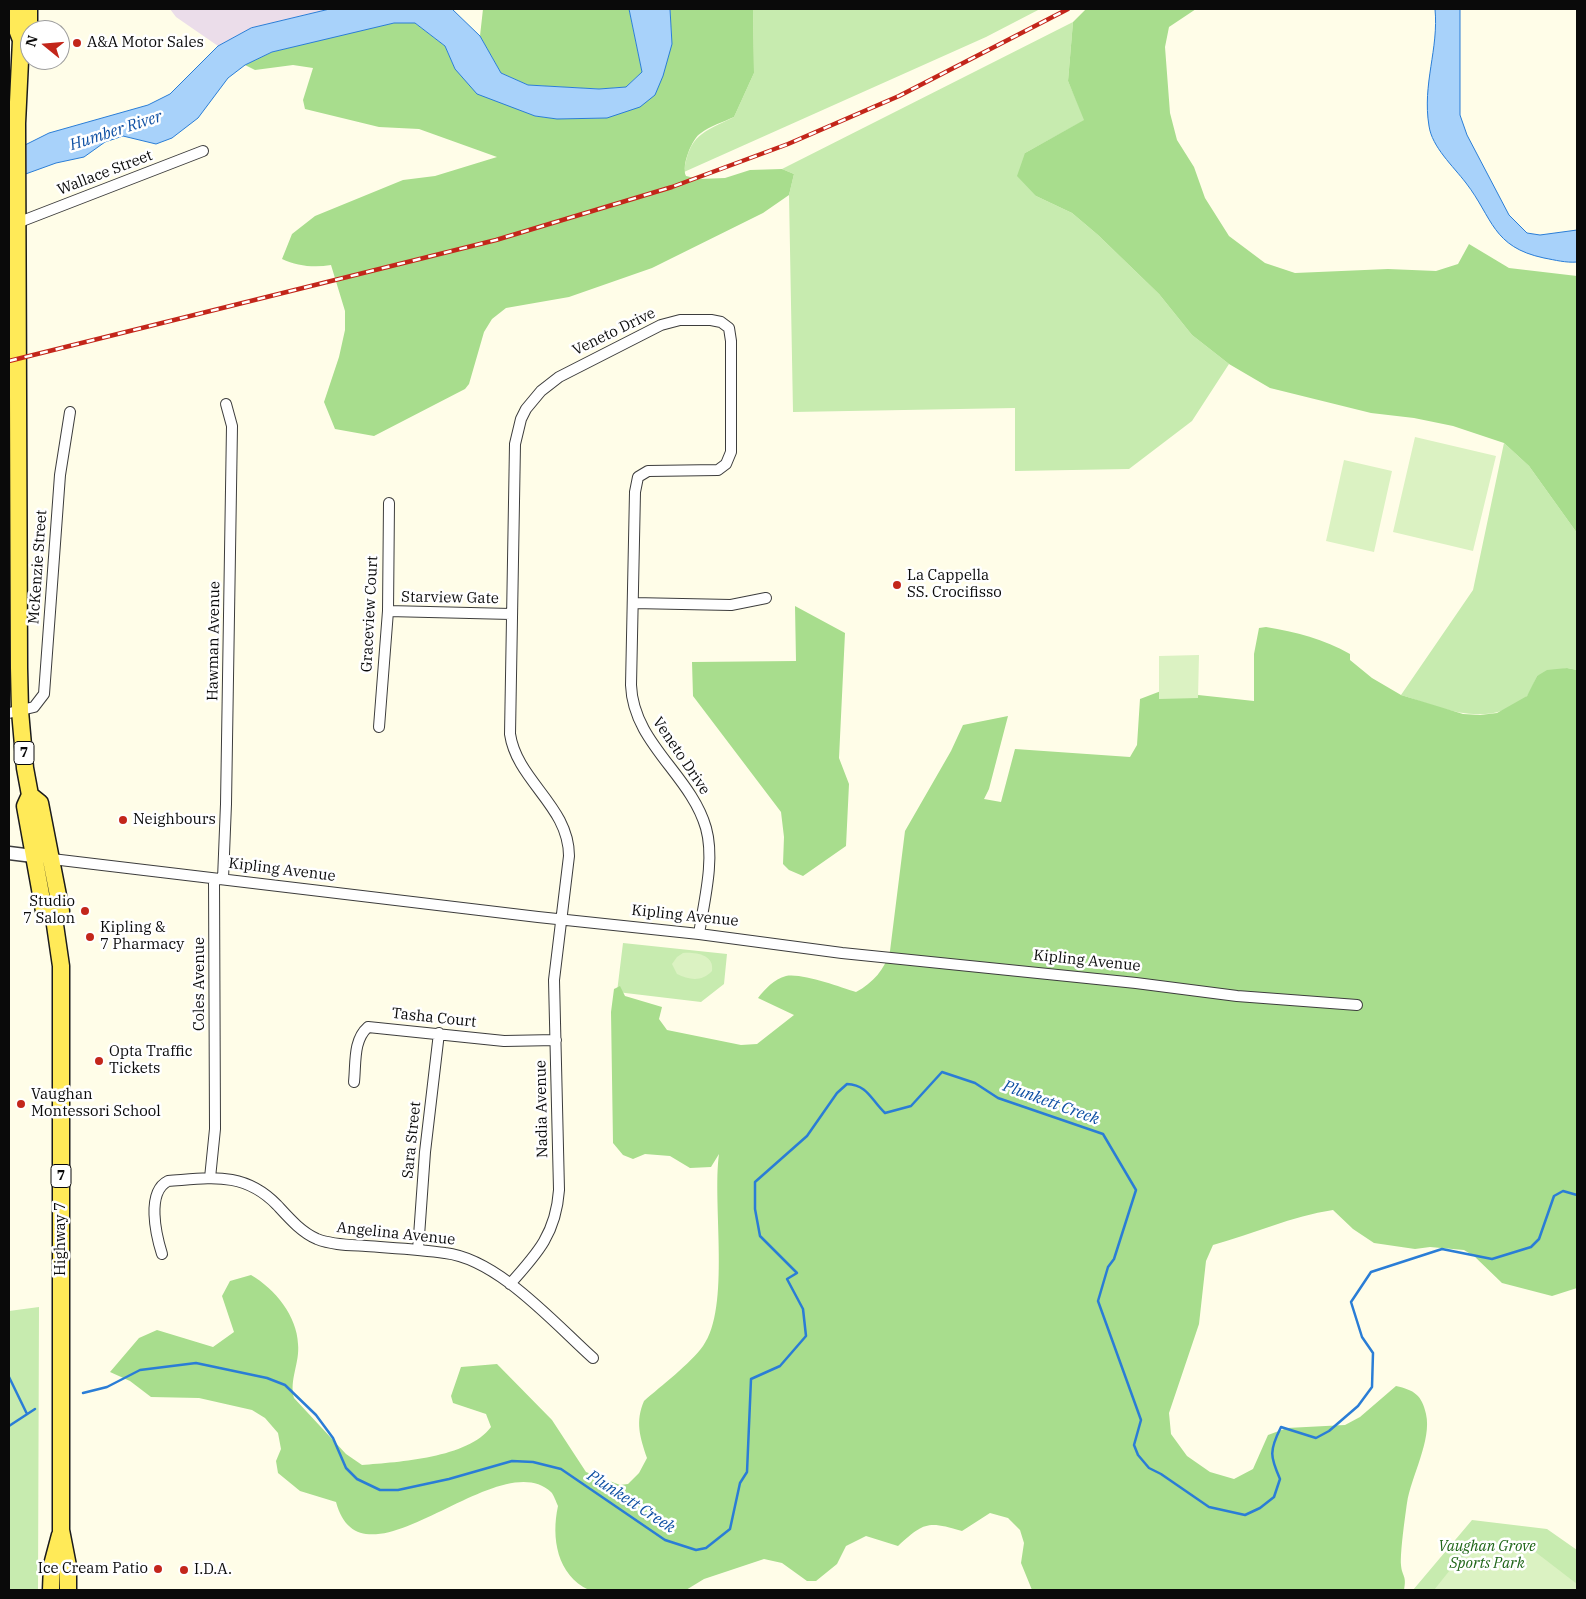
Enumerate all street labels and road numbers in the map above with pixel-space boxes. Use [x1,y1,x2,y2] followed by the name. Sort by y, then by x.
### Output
[55,147,155,199] street label: Wallace Street
[570,304,658,360] street label: Veneto Drive
[25,509,51,625] street label: McKenzie Street
[358,555,382,673] street label: Graceview Court
[204,581,224,701] street label: Hawman Avenue
[401,588,499,608] street label: Starview Gate
[648,714,714,798] street label: Veneto Drive
[14,741,34,764] road number: 7
[227,855,337,885] street label: Kipling Avenue
[631,901,739,931] street label: Kipling Avenue
[191,937,209,1031] street label: Coles Avenue
[1033,946,1141,976] street label: Kipling Avenue
[391,1005,477,1031] street label: Tasha Court
[532,1060,552,1158] street label: Nadia Avenue
[399,1101,425,1179] street label: Sara Street
[51,1164,71,1188] road number: 7
[52,1202,70,1276] street label: Highway 7
[336,1219,456,1249] street label: Angelina Avenue

